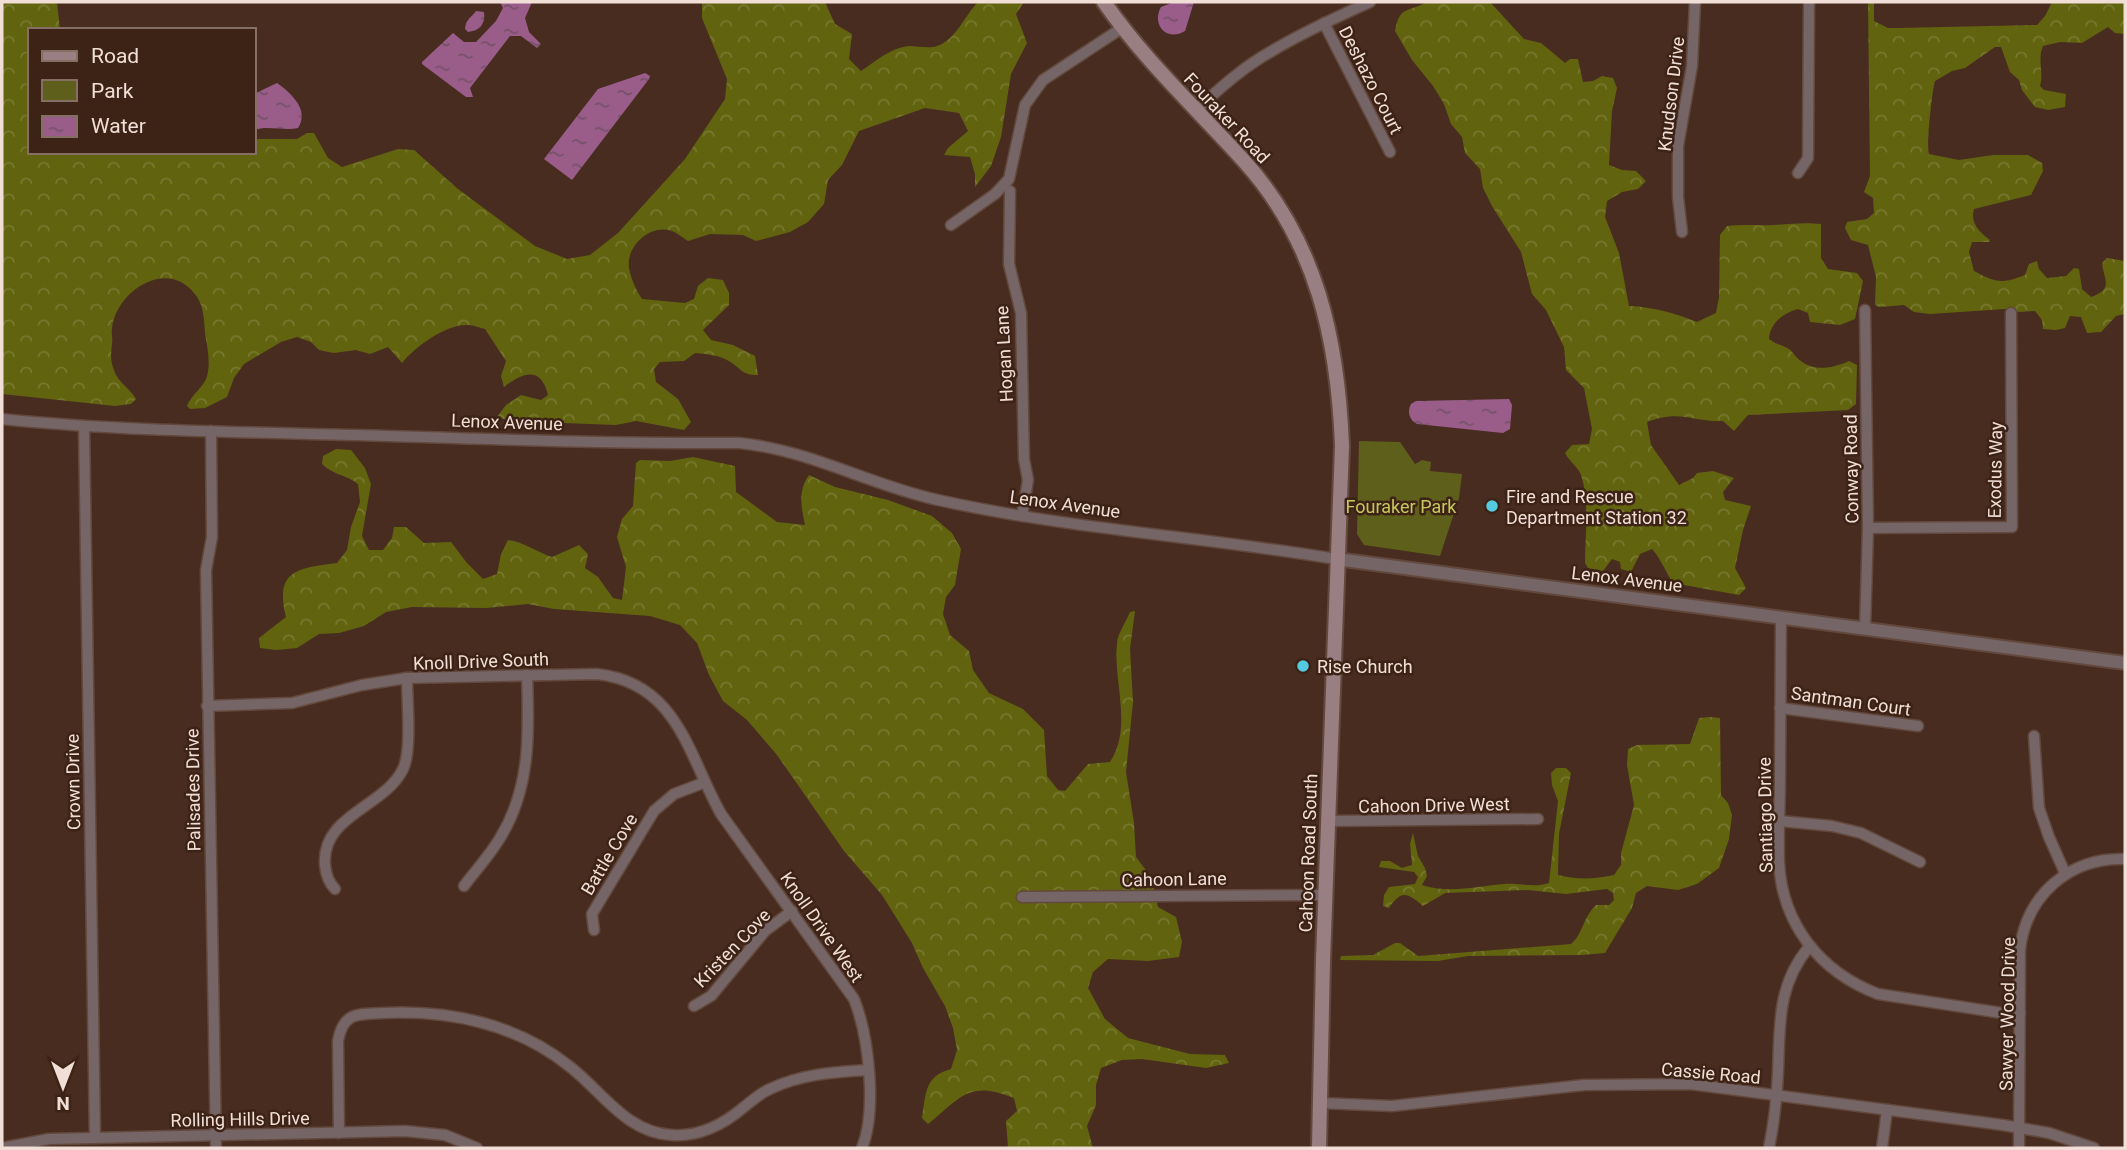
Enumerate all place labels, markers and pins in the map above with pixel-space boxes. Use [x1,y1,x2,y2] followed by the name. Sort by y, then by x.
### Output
[1506,486,1687,528] place label: Fire and Rescue Department Station 32
[1484,498,1500,514] marker: Fire and Rescue Department Station 32
[1317,656,1413,677] place label: Rise Church
[1295,658,1311,674] marker: Rise Church

